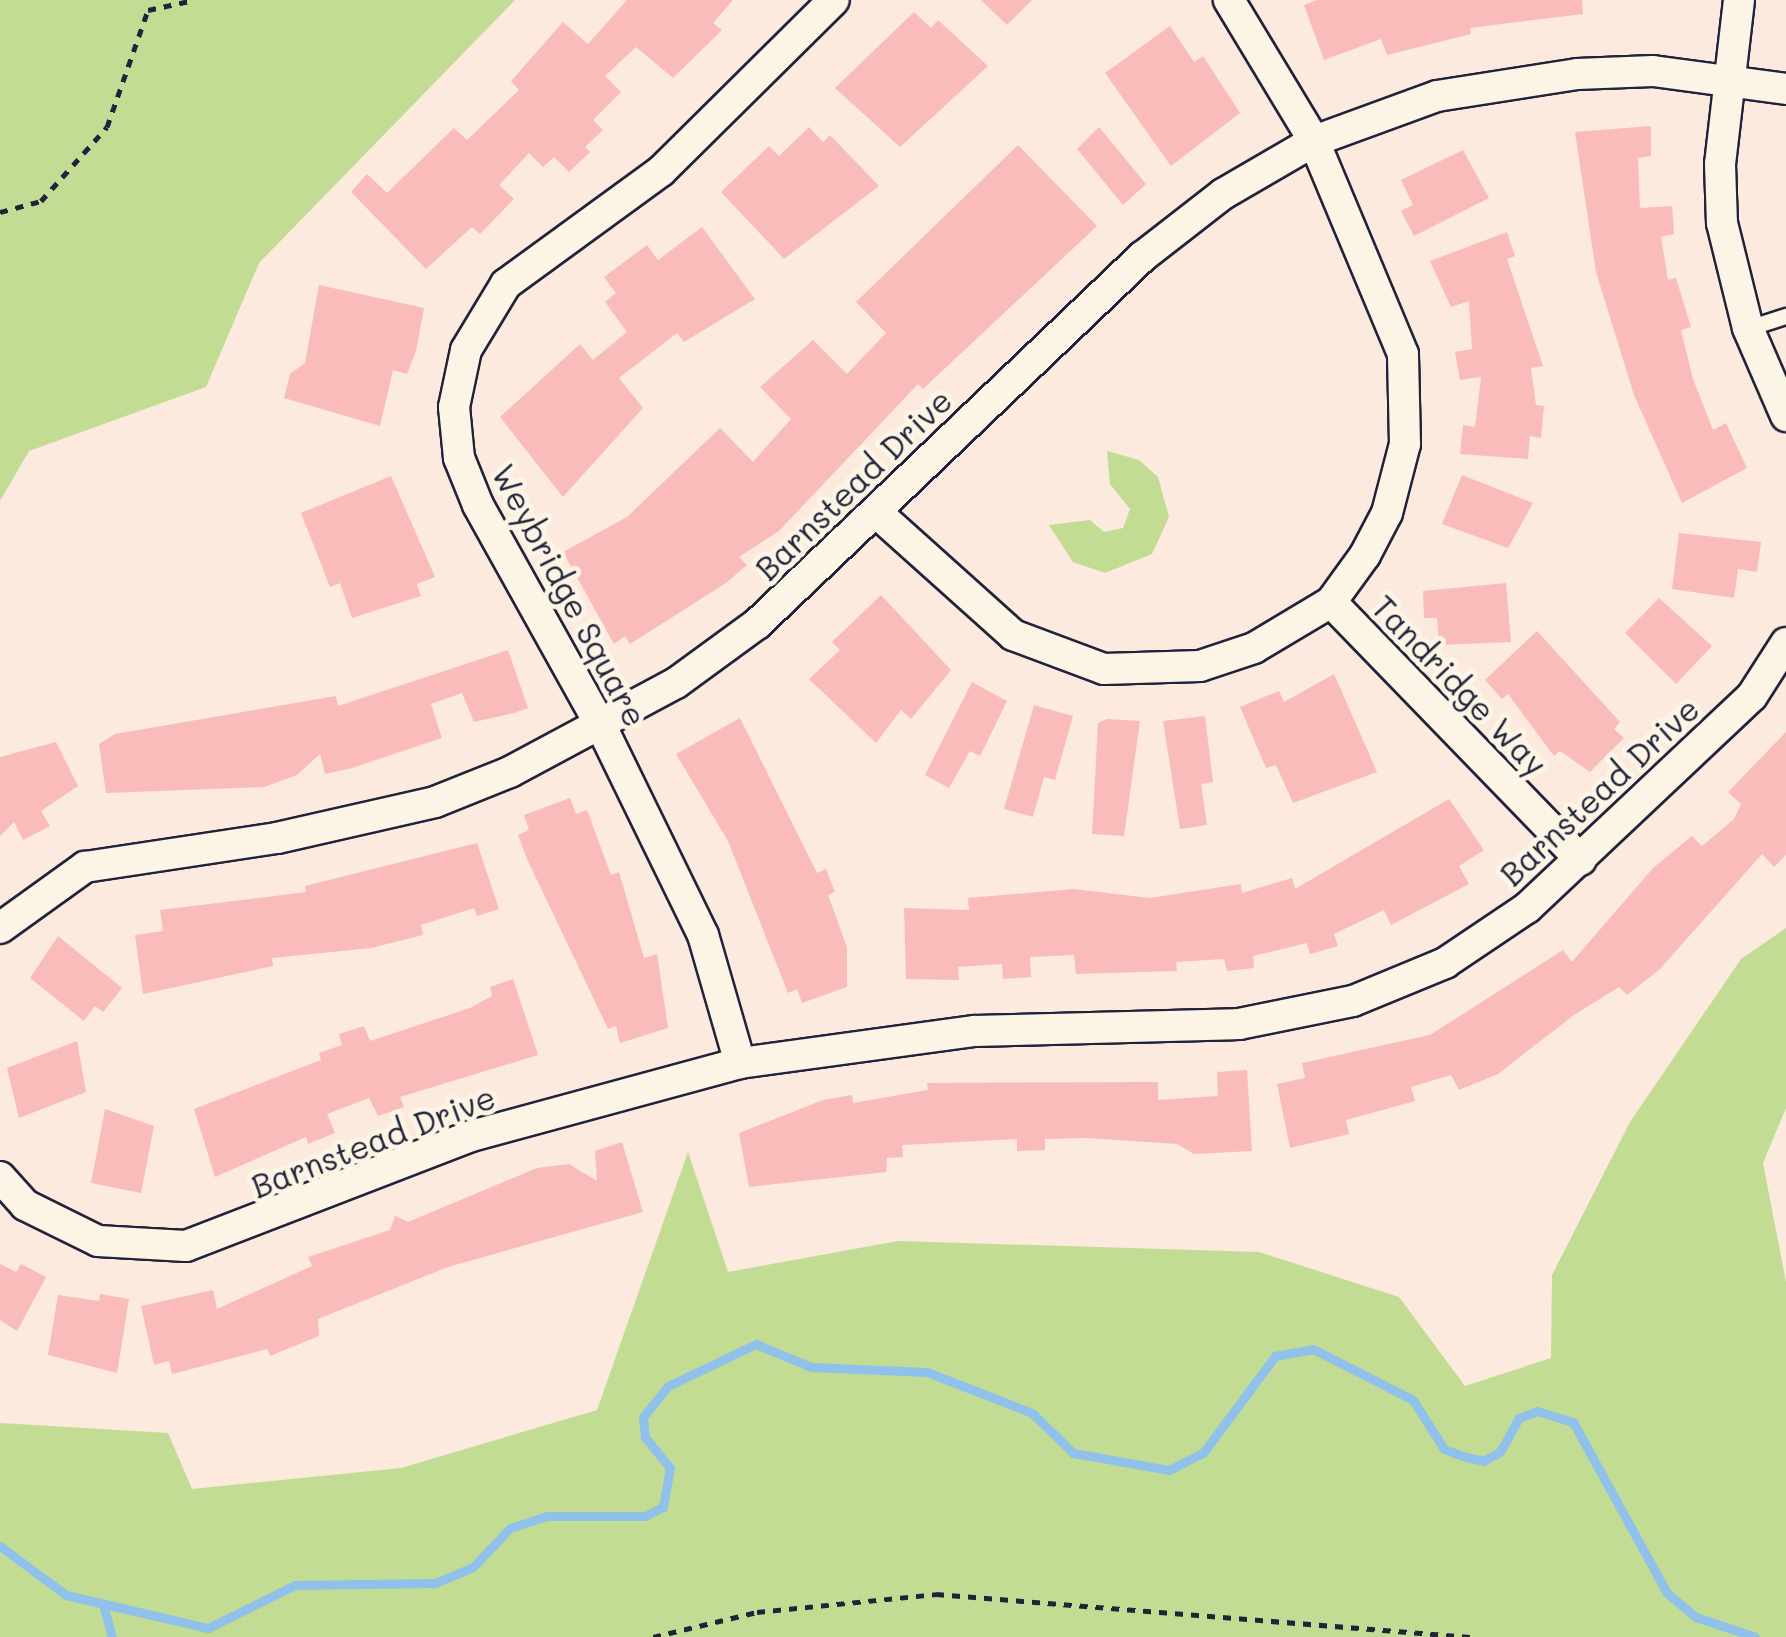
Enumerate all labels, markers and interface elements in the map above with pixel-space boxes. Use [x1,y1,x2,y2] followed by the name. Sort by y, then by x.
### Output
[747,381,959,587] street label: Barnstead Drive
[485,457,655,733] street label: Weybridge Square
[1364,587,1556,783] street label: Tandridge Way
[1492,689,1706,893] street label: Barnstead Drive
[246,1077,500,1205] street label: Barnstead Drive

